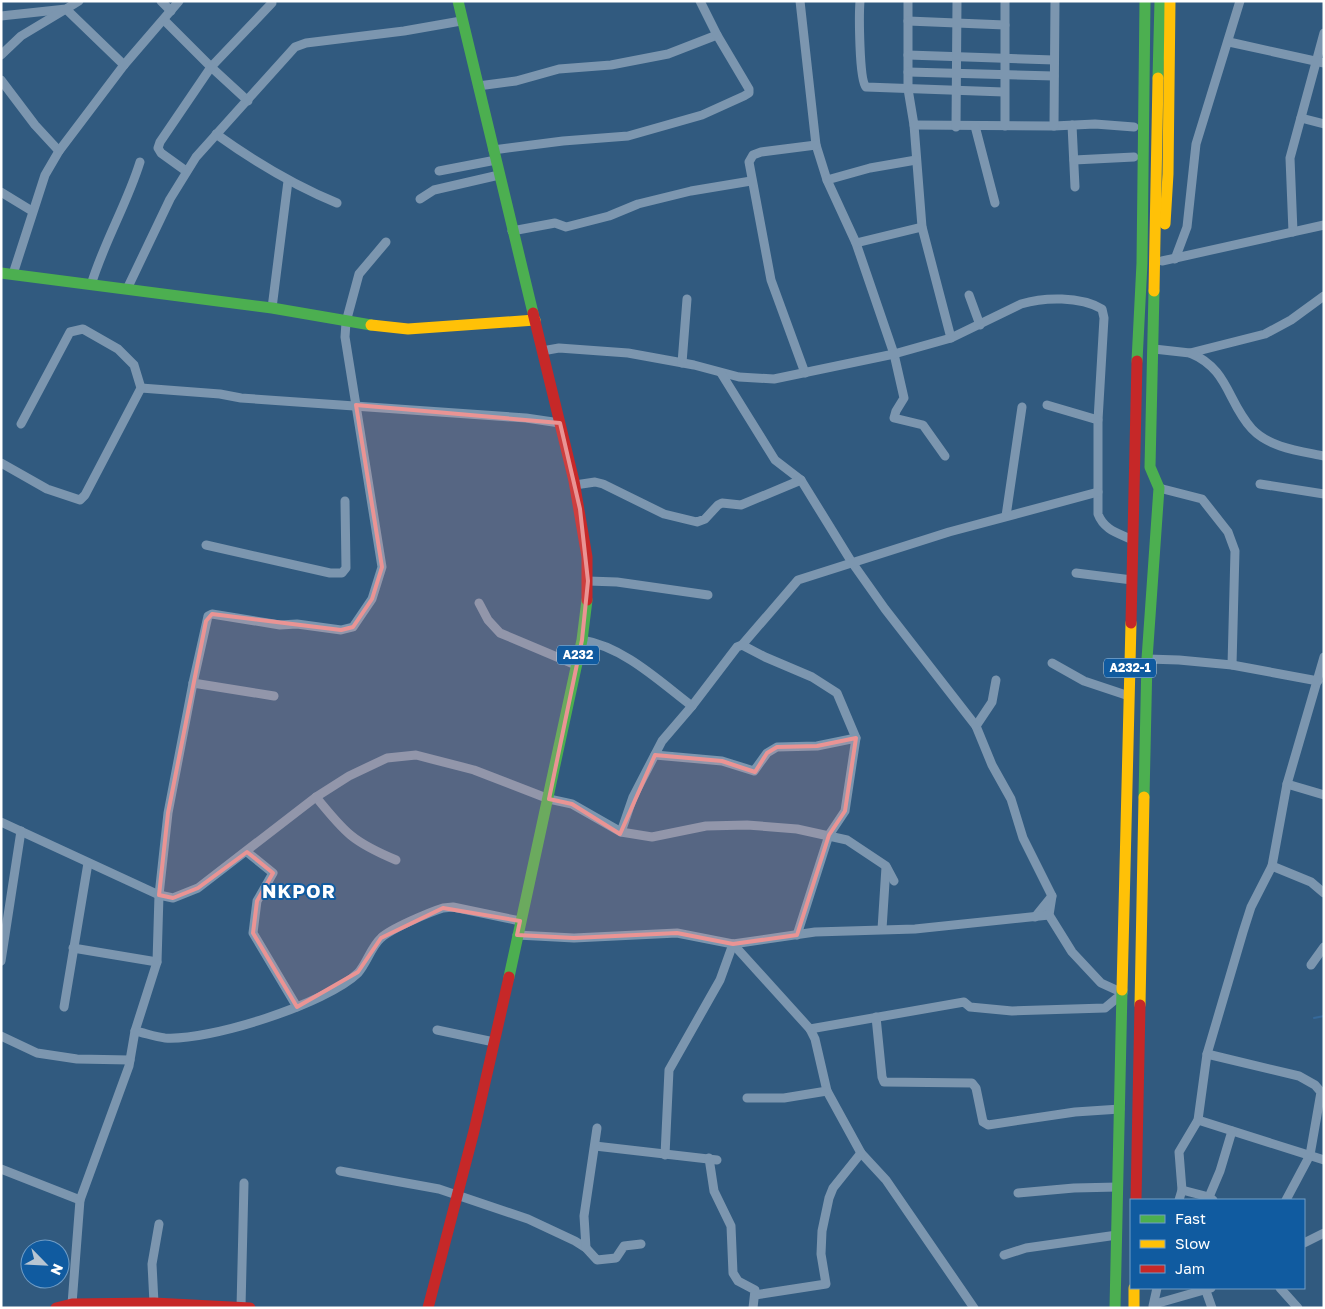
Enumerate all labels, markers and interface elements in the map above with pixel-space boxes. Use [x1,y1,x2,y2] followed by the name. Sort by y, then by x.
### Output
[557,646,599,664] road number: A232
[1104,658,1156,678] road number: A232-1
[262,879,336,902] district label: NKPOR
[1130,1199,1305,1289] legend
[1175,1209,1206,1227] text: Fast
[1175,1234,1210,1252] text: Slow
[20,1239,70,1289] north arrow
[1175,1259,1205,1277] text: Jam
[47,1261,67,1278] text: N

